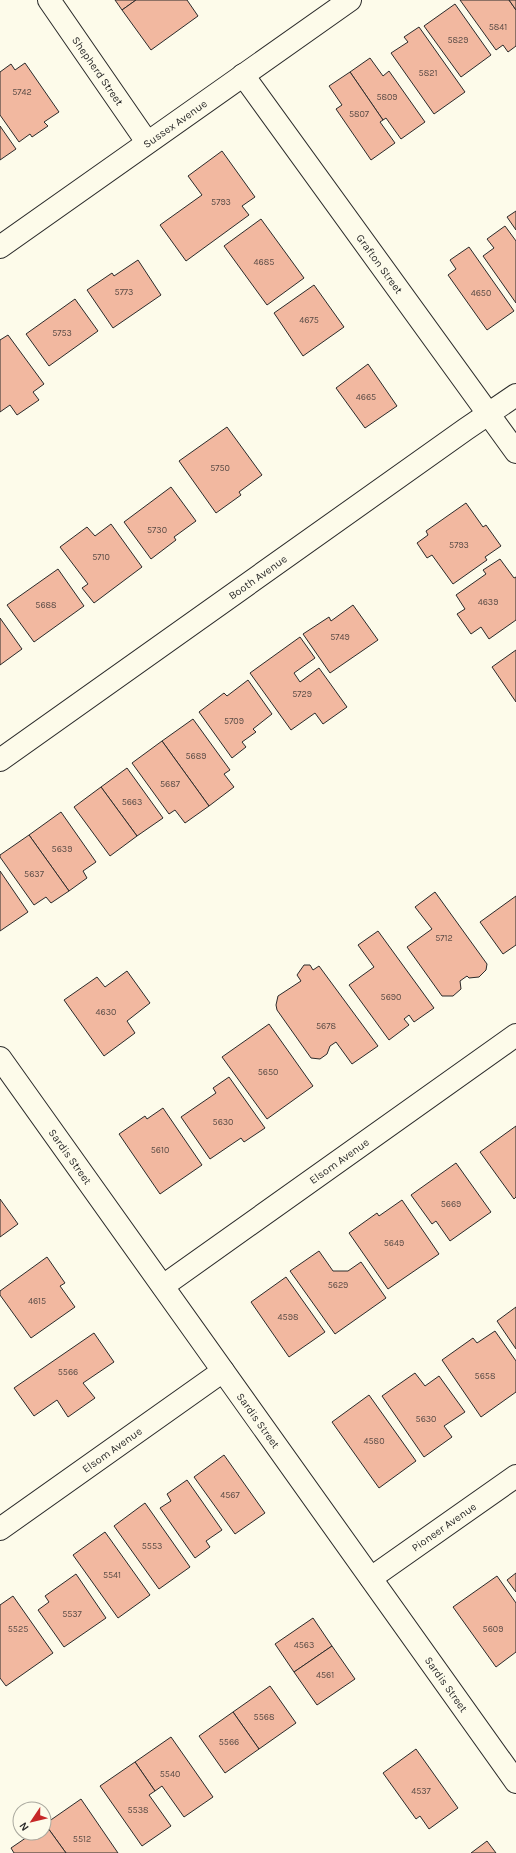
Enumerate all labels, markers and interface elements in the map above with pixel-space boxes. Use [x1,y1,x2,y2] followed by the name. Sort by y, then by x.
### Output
[489,22,507,32] house number: 5841
[69,34,126,108] street label: Shepherd Street
[447,35,469,45] house number: 5829
[419,68,437,78] house number: 5821
[12,87,32,97] house number: 5742
[376,92,398,102] house number: 5809
[140,96,210,151] street label: Sussex Avenue
[349,109,370,119] house number: 5807
[211,197,231,207] house number: 5793
[354,231,406,296] street label: Grafton Street
[254,257,274,267] house number: 4685
[115,287,133,297] house number: 5773
[471,288,491,298] house number: 4650
[299,315,319,325] house number: 4675
[52,328,72,338] house number: 5753
[356,392,376,402] house number: 4665
[210,463,230,473] house number: 5750
[147,525,167,535] house number: 5730
[449,540,469,550] house number: 5793
[92,552,110,562] house number: 5710
[226,552,290,602] street label: Booth Avenue
[478,597,498,607] house number: 4639
[35,600,57,610] house number: 5688
[330,632,350,642] house number: 5749
[292,689,312,699] house number: 5729
[224,716,244,726] house number: 5709
[186,751,206,761] house number: 5689
[160,779,181,789] house number: 5687
[122,797,142,807] house number: 5663
[52,844,72,854] house number: 5639
[24,869,45,879] house number: 5637
[435,933,453,943] house number: 5712
[381,992,401,1002] house number: 5690
[96,1007,116,1017] house number: 4630
[316,1021,336,1031] house number: 5678
[258,1067,278,1077] house number: 5650
[213,1117,233,1127] house number: 5630
[46,1126,94,1187] street label: Sardis Street
[307,1135,372,1186] street label: Elsom Avenue
[151,1145,169,1155] house number: 5610
[441,1199,461,1209] house number: 5669
[384,1238,404,1248] house number: 5649
[328,1280,348,1290] house number: 5629
[28,1296,46,1306] house number: 4615
[278,1312,299,1322] house number: 4598
[58,1367,78,1377] house number: 5566
[475,1371,496,1381] house number: 5658
[234,1390,282,1451] street label: Sardis Street
[416,1414,436,1424] house number: 5630
[79,1424,144,1475] street label: Elsom Avenue
[364,1436,384,1446] house number: 4580
[220,1490,241,1500] house number: 4567
[409,1499,479,1554] street label: Pioneer Avenue
[142,1541,162,1551] house number: 5553
[103,1570,121,1580] house number: 5541
[62,1609,83,1619] house number: 5537
[8,1624,28,1634] house number: 5525
[483,1624,503,1634] house number: 5609
[294,1640,314,1650] house number: 4563
[422,1654,471,1715] street label: Sardis Street
[316,1670,334,1680] house number: 4561
[254,1712,275,1722] house number: 5568
[219,1737,239,1747] house number: 5566
[160,1769,180,1779] house number: 5540
[411,1786,432,1796] house number: 4537
[12,1801,52,1841] north arrow
[127,1805,149,1815] house number: 5538
[17,1819,32,1833] text: N
[73,1834,91,1844] house number: 5512

